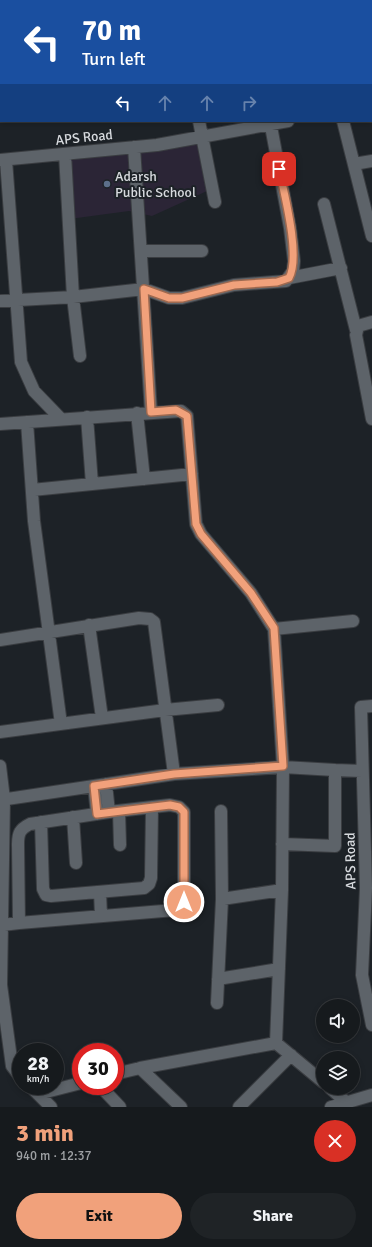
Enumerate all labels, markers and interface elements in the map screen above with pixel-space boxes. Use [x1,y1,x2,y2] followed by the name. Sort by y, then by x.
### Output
[82,14,141,48] text: 70 m
[16,16,68,68] icon: left
[82,48,145,70] text: Turn left
[112,92,134,114] icon: left
[154,92,176,114] icon: ahead
[196,92,218,114] icon: ahead
[238,92,260,114] icon: right
[55,126,113,149] street label: APS Road
[262,152,296,186] pin
[268,158,290,180] icon: arrive
[115,168,196,201] place label: Adarsh Public School
[102,179,112,189] marker: Adarsh Public School
[342,832,359,890] street label: APS Road
[163,881,205,923] position arrow
[316,999,360,1095] map controls
[316,999,360,1043] button: sound
[72,1043,124,1095] speed limit sign: 30
[27,1051,49,1076] text: 28
[316,1051,360,1095] button: layers
[27,1073,49,1085] text: km/h
[16,1118,74,1148] text: 3 min
[314,1120,356,1162] button: close
[16,1148,92,1164] text: 940 m · 12:37
[16,1193,182,1239] button: Exit
[190,1193,356,1239] button: Share

